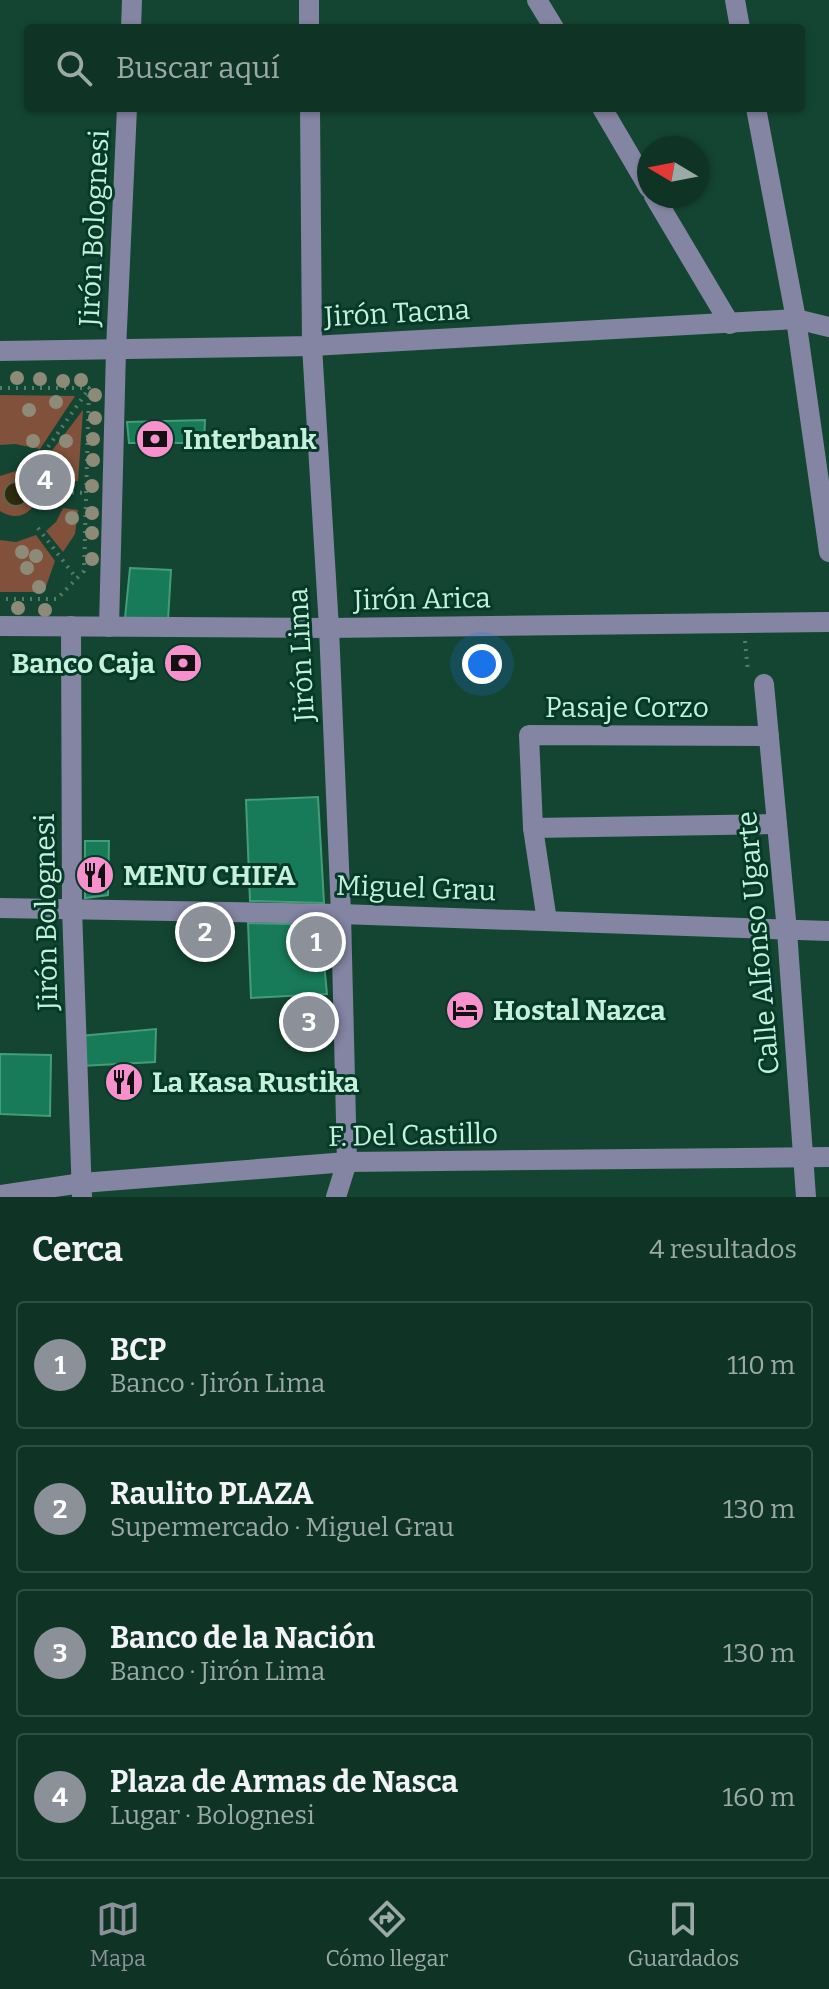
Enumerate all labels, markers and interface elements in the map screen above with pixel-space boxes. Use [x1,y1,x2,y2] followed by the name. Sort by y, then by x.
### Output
[24,24,805,112] search box
[52,46,96,90] icon: search
[116,50,280,86] text: Buscar aquí
[72,129,116,328] street label: Jirón Bolognesi
[637,136,709,208] north arrow
[322,293,471,333] street label: Jirón Tacna
[134,418,176,460] bank icon: Interbank
[183,423,317,456] place label: Interbank
[19,450,71,510] pin: 4
[352,581,491,617] street label: Jirón Arica
[281,587,321,724] street label: Jirón Lima
[162,642,204,684] bank icon: Banco Caja
[462,644,502,684] your location
[12,647,155,680] place label: Banco Caja
[545,691,709,724] street label: Pasaje Corzo
[730,810,786,1076] street label: Calle Alfonso Ugarte
[28,813,64,1012] street label: Jirón Bolognesi
[74,854,116,896] restaurant icon: MENU CHIFA
[123,859,295,892] place label: MENU CHIFA
[335,869,497,907] street label: Miguel Grau
[179,902,231,962] pin: 2
[290,912,342,972] pin: 1
[444,989,486,1031] hotel icon: Hostal Nazca
[283,992,335,1052] pin: 3
[493,994,666,1027] place label: Hostal Nazca
[103,1061,145,1103] restaurant icon: La Kasa Rustika
[152,1066,360,1099] place label: La Kasa Rustika
[328,1117,498,1153] street label: F. Del Castillo
[32,1229,123,1270] text: Cerca
[649,1234,797,1265] text: 4 resultados
[110,1332,166,1368] text: BCP
[54,1350,66,1381] text: 1
[727,1350,795,1381] text: 110 m
[110,1368,325,1399] text: Banco · Jirón Lima
[110,1476,313,1512] text: Raulito PLAZA
[53,1494,67,1525] text: 2
[723,1494,795,1525] text: 130 m
[110,1512,454,1543] text: Supermercado · Miguel Grau
[110,1620,375,1656] text: Banco de la Nación
[53,1638,67,1669] text: 3
[723,1638,795,1669] text: 130 m
[110,1656,325,1687] text: Banco · Jirón Lima
[110,1764,458,1800] text: Plaza de Armas de Nasca
[52,1782,68,1813] text: 4
[723,1782,795,1813] text: 160 m
[110,1800,315,1831] text: Lugar · Bolognesi
[90,1897,146,1972] tab: Mapa
[325,1897,448,1972] tab: Cómo llegar
[628,1897,739,1972] tab: Guardados

